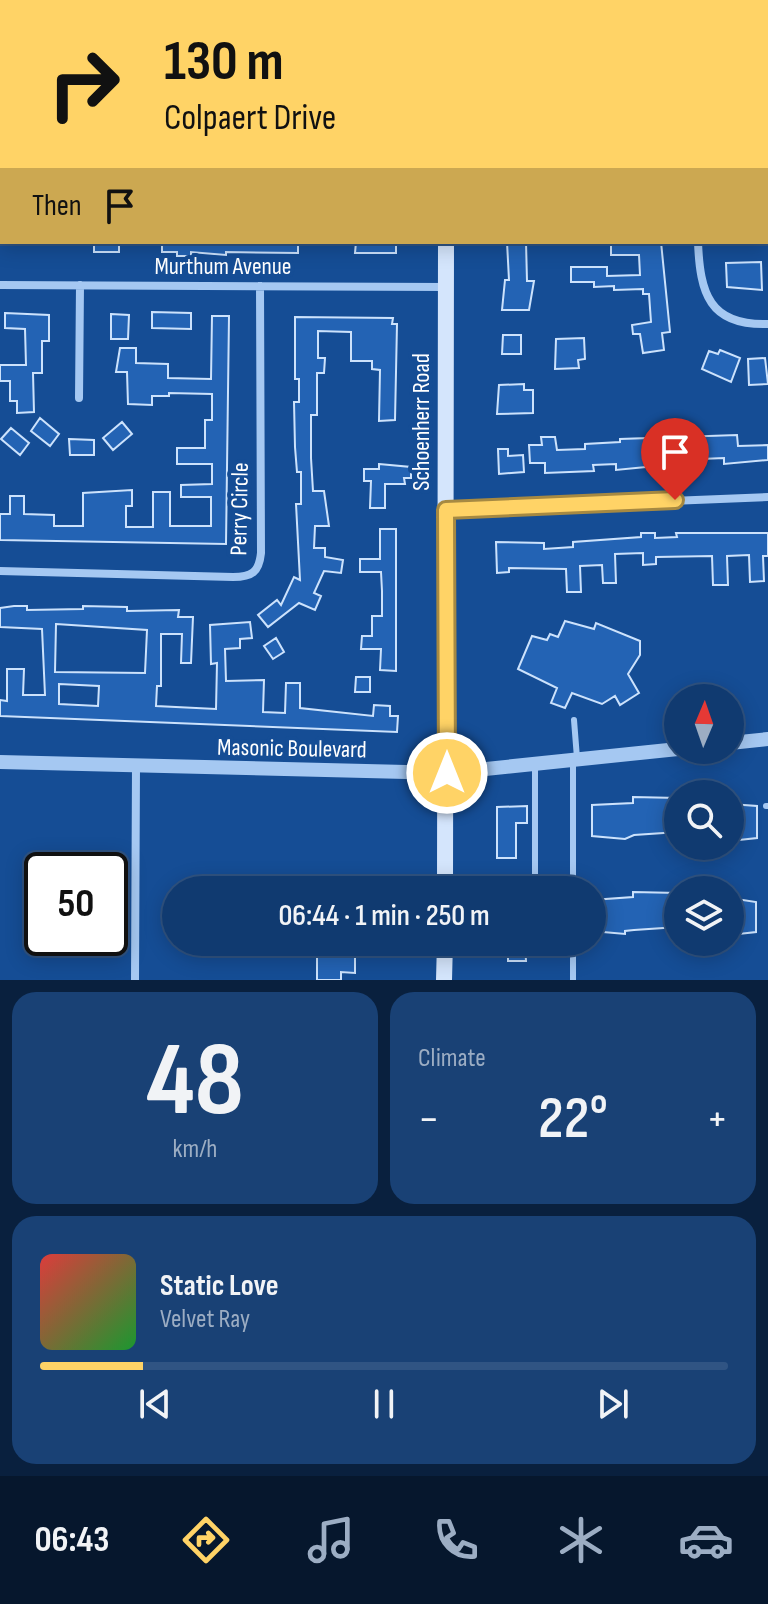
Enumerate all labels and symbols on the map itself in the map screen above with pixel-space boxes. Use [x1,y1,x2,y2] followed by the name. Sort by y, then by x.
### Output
[155,252,292,281] street label: Murthum Avenue
[407,353,436,491] street label: Schoenherr Road
[641,418,709,500] pin
[224,462,255,556] street label: Perry Circle
[664,684,744,764] north arrow
[405,731,489,815] position arrow
[217,733,367,764] street label: Masonic Boulevard
[24,852,128,956] speed limit sign: 50

